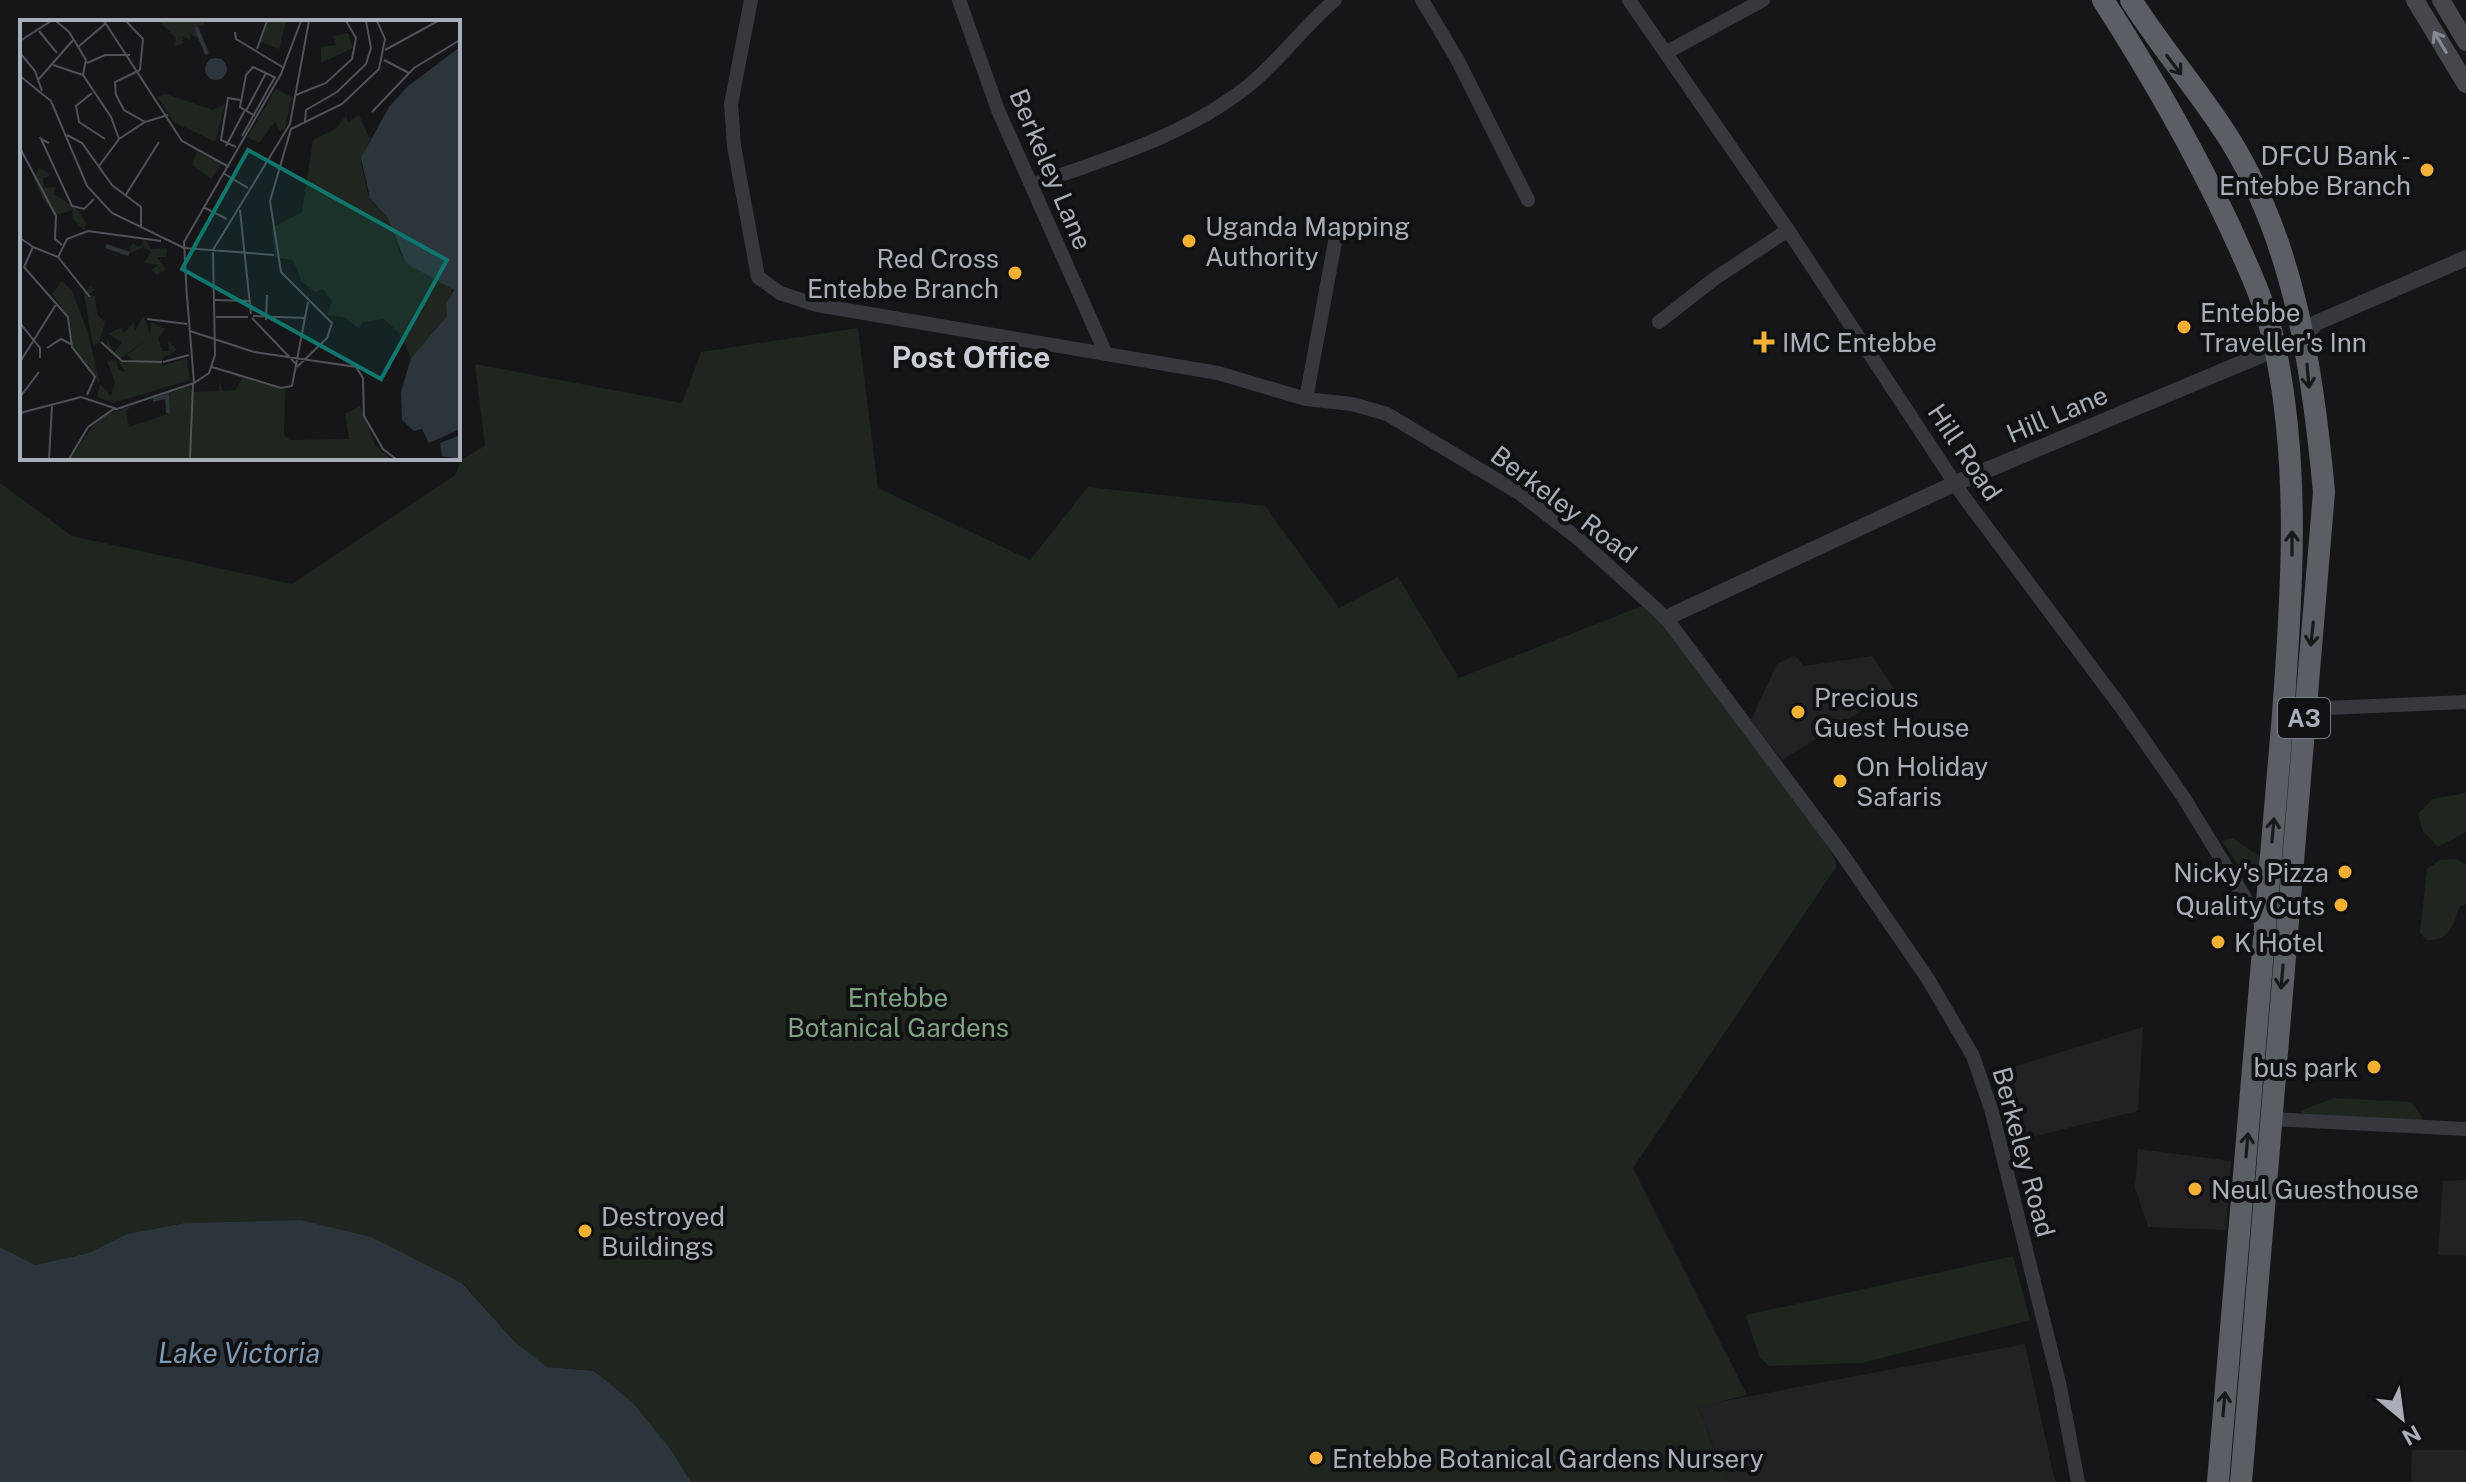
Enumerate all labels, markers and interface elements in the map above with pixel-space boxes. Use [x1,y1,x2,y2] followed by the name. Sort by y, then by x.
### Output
[20,20,460,460] inset map
[2432,31,2448,54] one-way arrow
[2166,54,2182,76] one-way arrow
[1003,84,1099,254] street label: Berkeley Lane
[2219,140,2411,201] place label: DFCU Bank - Entebbe Branch
[2418,161,2436,179] marker: DFCU Bank - Entebbe Branch
[1205,211,1410,272] place label: Uganda Mapping Authority
[1180,232,1198,250] marker: Uganda Mapping Authority
[807,243,999,304] place label: Red Cross Entebbe Branch
[1006,264,1024,282] marker: Red Cross Entebbe Branch
[2200,297,2367,358] place label: Entebbe Traveller's Inn
[2175,318,2193,336] marker: Entebbe Traveller's Inn
[1782,327,1937,358] place label: IMC Entebbe
[1753,331,1775,353] marker: IMC Entebbe
[891,339,1051,375] district label: Post Office
[2301,362,2316,389] one-way arrow
[2002,379,2112,449] street label: Hill Lane
[1921,398,2009,506] street label: Hill Road
[1485,439,1643,569] street label: Berkeley Road
[2284,530,2299,557] one-way arrow
[2305,620,2320,647] one-way arrow
[1814,682,1969,743] place label: Precious Guest House
[2278,698,2330,738] road number: A3
[1789,703,1807,721] marker: Precious Guest House
[1856,751,1988,812] place label: On Holiday Safaris
[1831,772,1849,790] marker: On Holiday Safaris
[2266,817,2281,844] one-way arrow
[2173,857,2329,888] place label: Nicky's Pizza
[2336,863,2354,881] marker: Nicky's Pizza
[2175,890,2325,921] place label: Quality Cuts
[2332,896,2350,914] marker: Quality Cuts
[2234,927,2324,958] place label: K Hotel
[2209,933,2227,951] marker: K Hotel
[2274,963,2289,990] one-way arrow
[787,982,1009,1043] park label: Entebbe Botanical Gardens
[2254,1052,2358,1083] place label: bus park
[2365,1058,2383,1076] marker: bus park
[1986,1064,2062,1240] street label: Berkeley Road
[2240,1132,2255,1159] one-way arrow
[2211,1174,2419,1205] place label: Neul Guesthouse
[2186,1180,2204,1198] marker: Neul Guesthouse
[601,1201,725,1262] place label: Destroyed Buildings
[576,1222,594,1240] marker: Destroyed Buildings
[158,1336,320,1369] water label: Lake Victoria
[2362,1378,2442,1458] north arrow
[2217,1391,2232,1418] one-way arrow
[2398,1420,2426,1451] text: N
[1332,1443,1764,1474] place label: Entebbe Botanical Gardens Nursery
[1307,1449,1325,1467] marker: Entebbe Botanical Gardens Nursery

